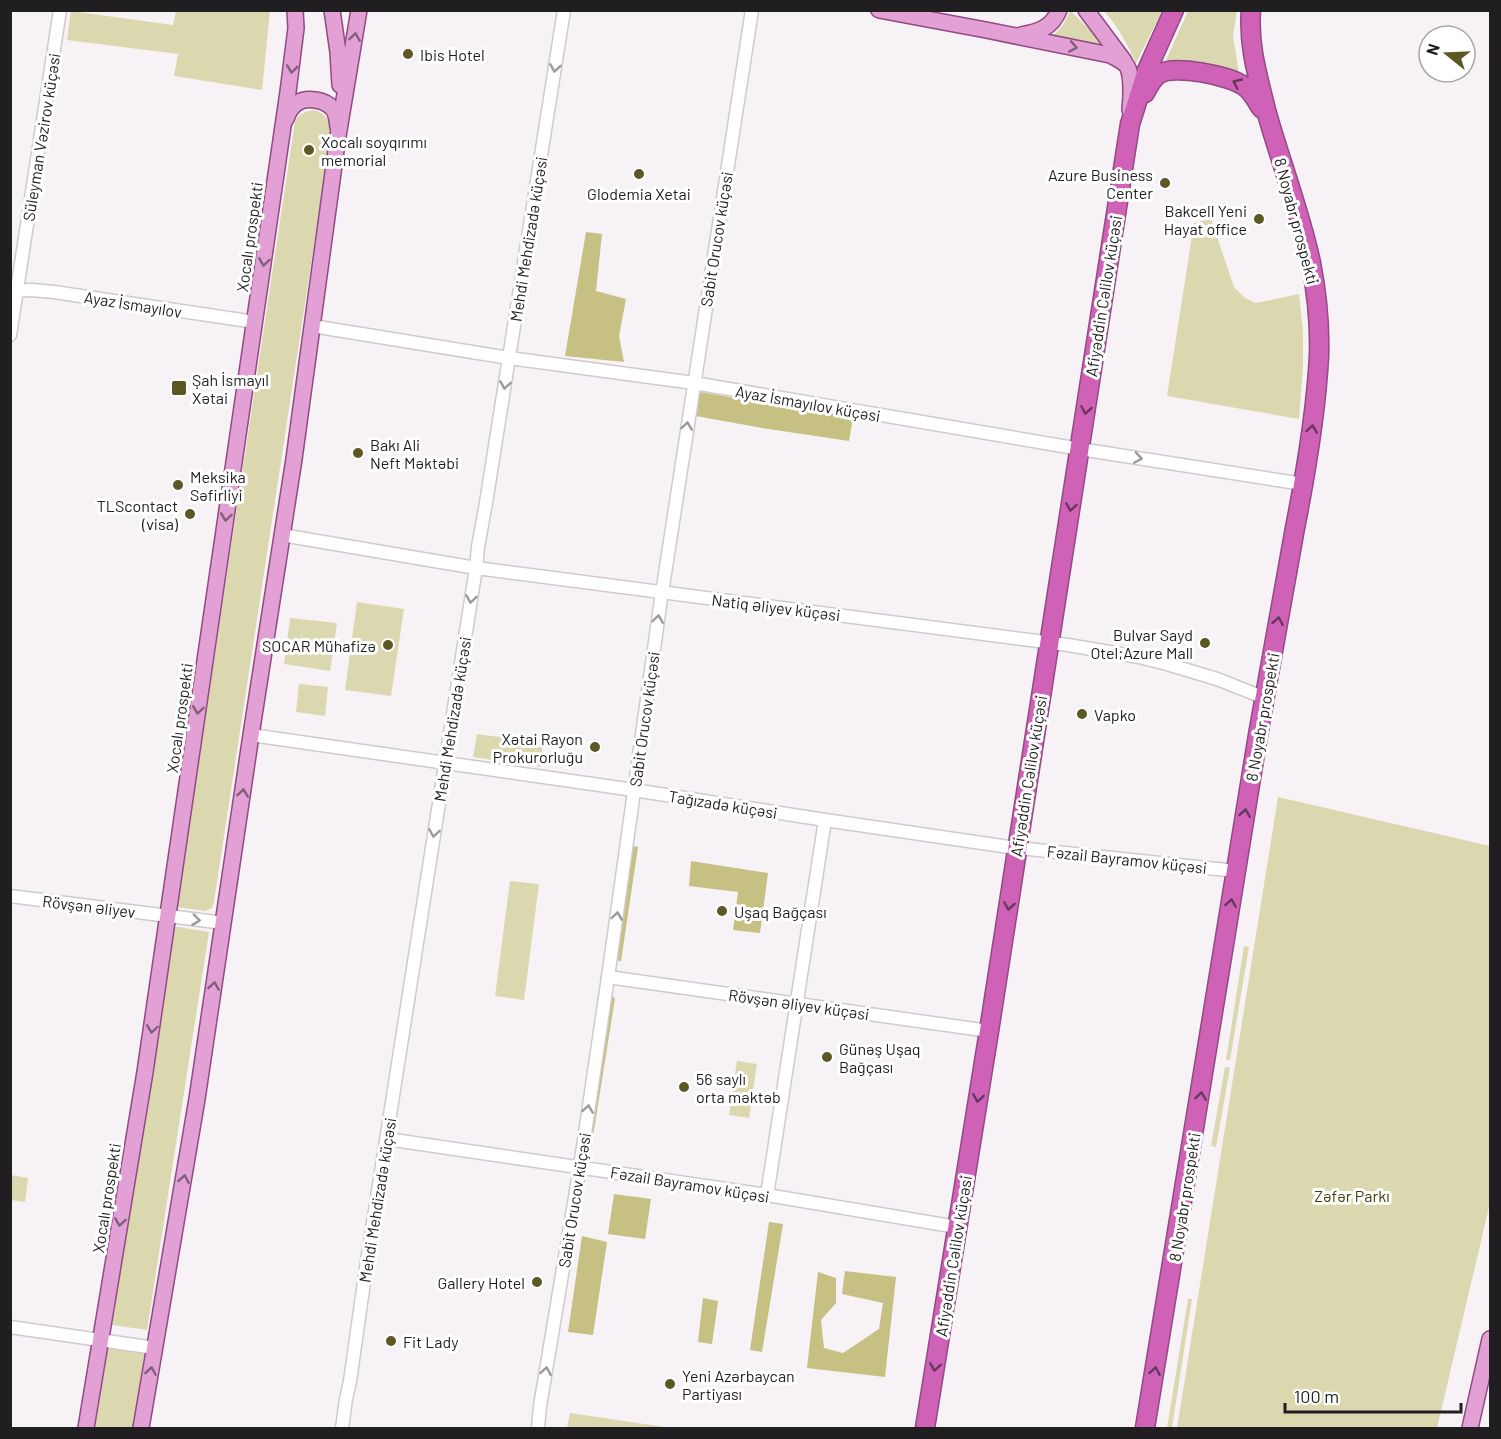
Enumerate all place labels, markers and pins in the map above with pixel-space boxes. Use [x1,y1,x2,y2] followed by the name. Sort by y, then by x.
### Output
[420,45,485,64] place label: Ibis Hotel
[401,47,415,61] marker: Ibis Hotel
[321,132,427,169] place label: Xocalı soyqırımı memorial
[302,143,316,157] marker: Xocalı soyqırımı memorial
[1048,165,1153,202] place label: Azure Business Center
[632,167,646,181] marker: Glodemia Xetai
[1158,176,1172,190] marker: Azure Business Center
[587,184,691,203] place label: Glodemia Xetai
[1164,201,1247,238] place label: Bakcell Yeni Hayat office
[1252,212,1266,226] marker: Bakcell Yeni Hayat office
[192,370,269,407] place label: Şah İsmayıl Xətai
[170,379,188,397] marker: Şah İsmayıl Xətai
[370,435,459,472] place label: Bakı Ali Neft Məktəbi
[351,446,365,460] marker: Bakı Ali Neft Məktəbi
[190,467,246,504] place label: Meksika Səfirliyi
[171,478,185,492] marker: Meksika Səfirliyi
[97,496,179,533] place label: TLScontact (visa)
[183,507,197,521] marker: TLScontact (visa)
[1090,625,1193,662] place label: Bulvar Sayd Otel;Azure Mall
[262,636,376,655] place label: SOCAR Mühafizə
[1198,636,1212,650] marker: Bulvar Sayd Otel;Azure Mall
[381,638,395,652] marker: SOCAR Mühafizə
[1094,705,1136,724] place label: Vapko
[1075,707,1089,721] marker: Vapko
[493,729,583,766] place label: Xətai Rayon Prokurorluğu
[588,740,602,754] marker: Xətai Rayon Prokurorluğu
[734,902,827,921] place label: Uşaq Bağçası
[715,904,729,918] marker: Uşaq Bağçası
[839,1039,921,1076] place label: Günəş Uşaq Bağçası
[820,1050,834,1064] marker: Günəş Uşaq Bağçası
[696,1069,781,1106] place label: 56 saylı orta məktəb
[677,1080,691,1094] marker: 56 saylı orta məktəb
[438,1273,525,1292] place label: Gallery Hotel
[530,1275,544,1289] marker: Gallery Hotel
[403,1332,459,1351] place label: Fit Lady
[384,1334,398,1348] marker: Fit Lady
[682,1366,795,1403] place label: Yeni Azərbaycan Partiyası
[663,1377,677,1391] marker: Yeni Azərbaycan Partiyası

